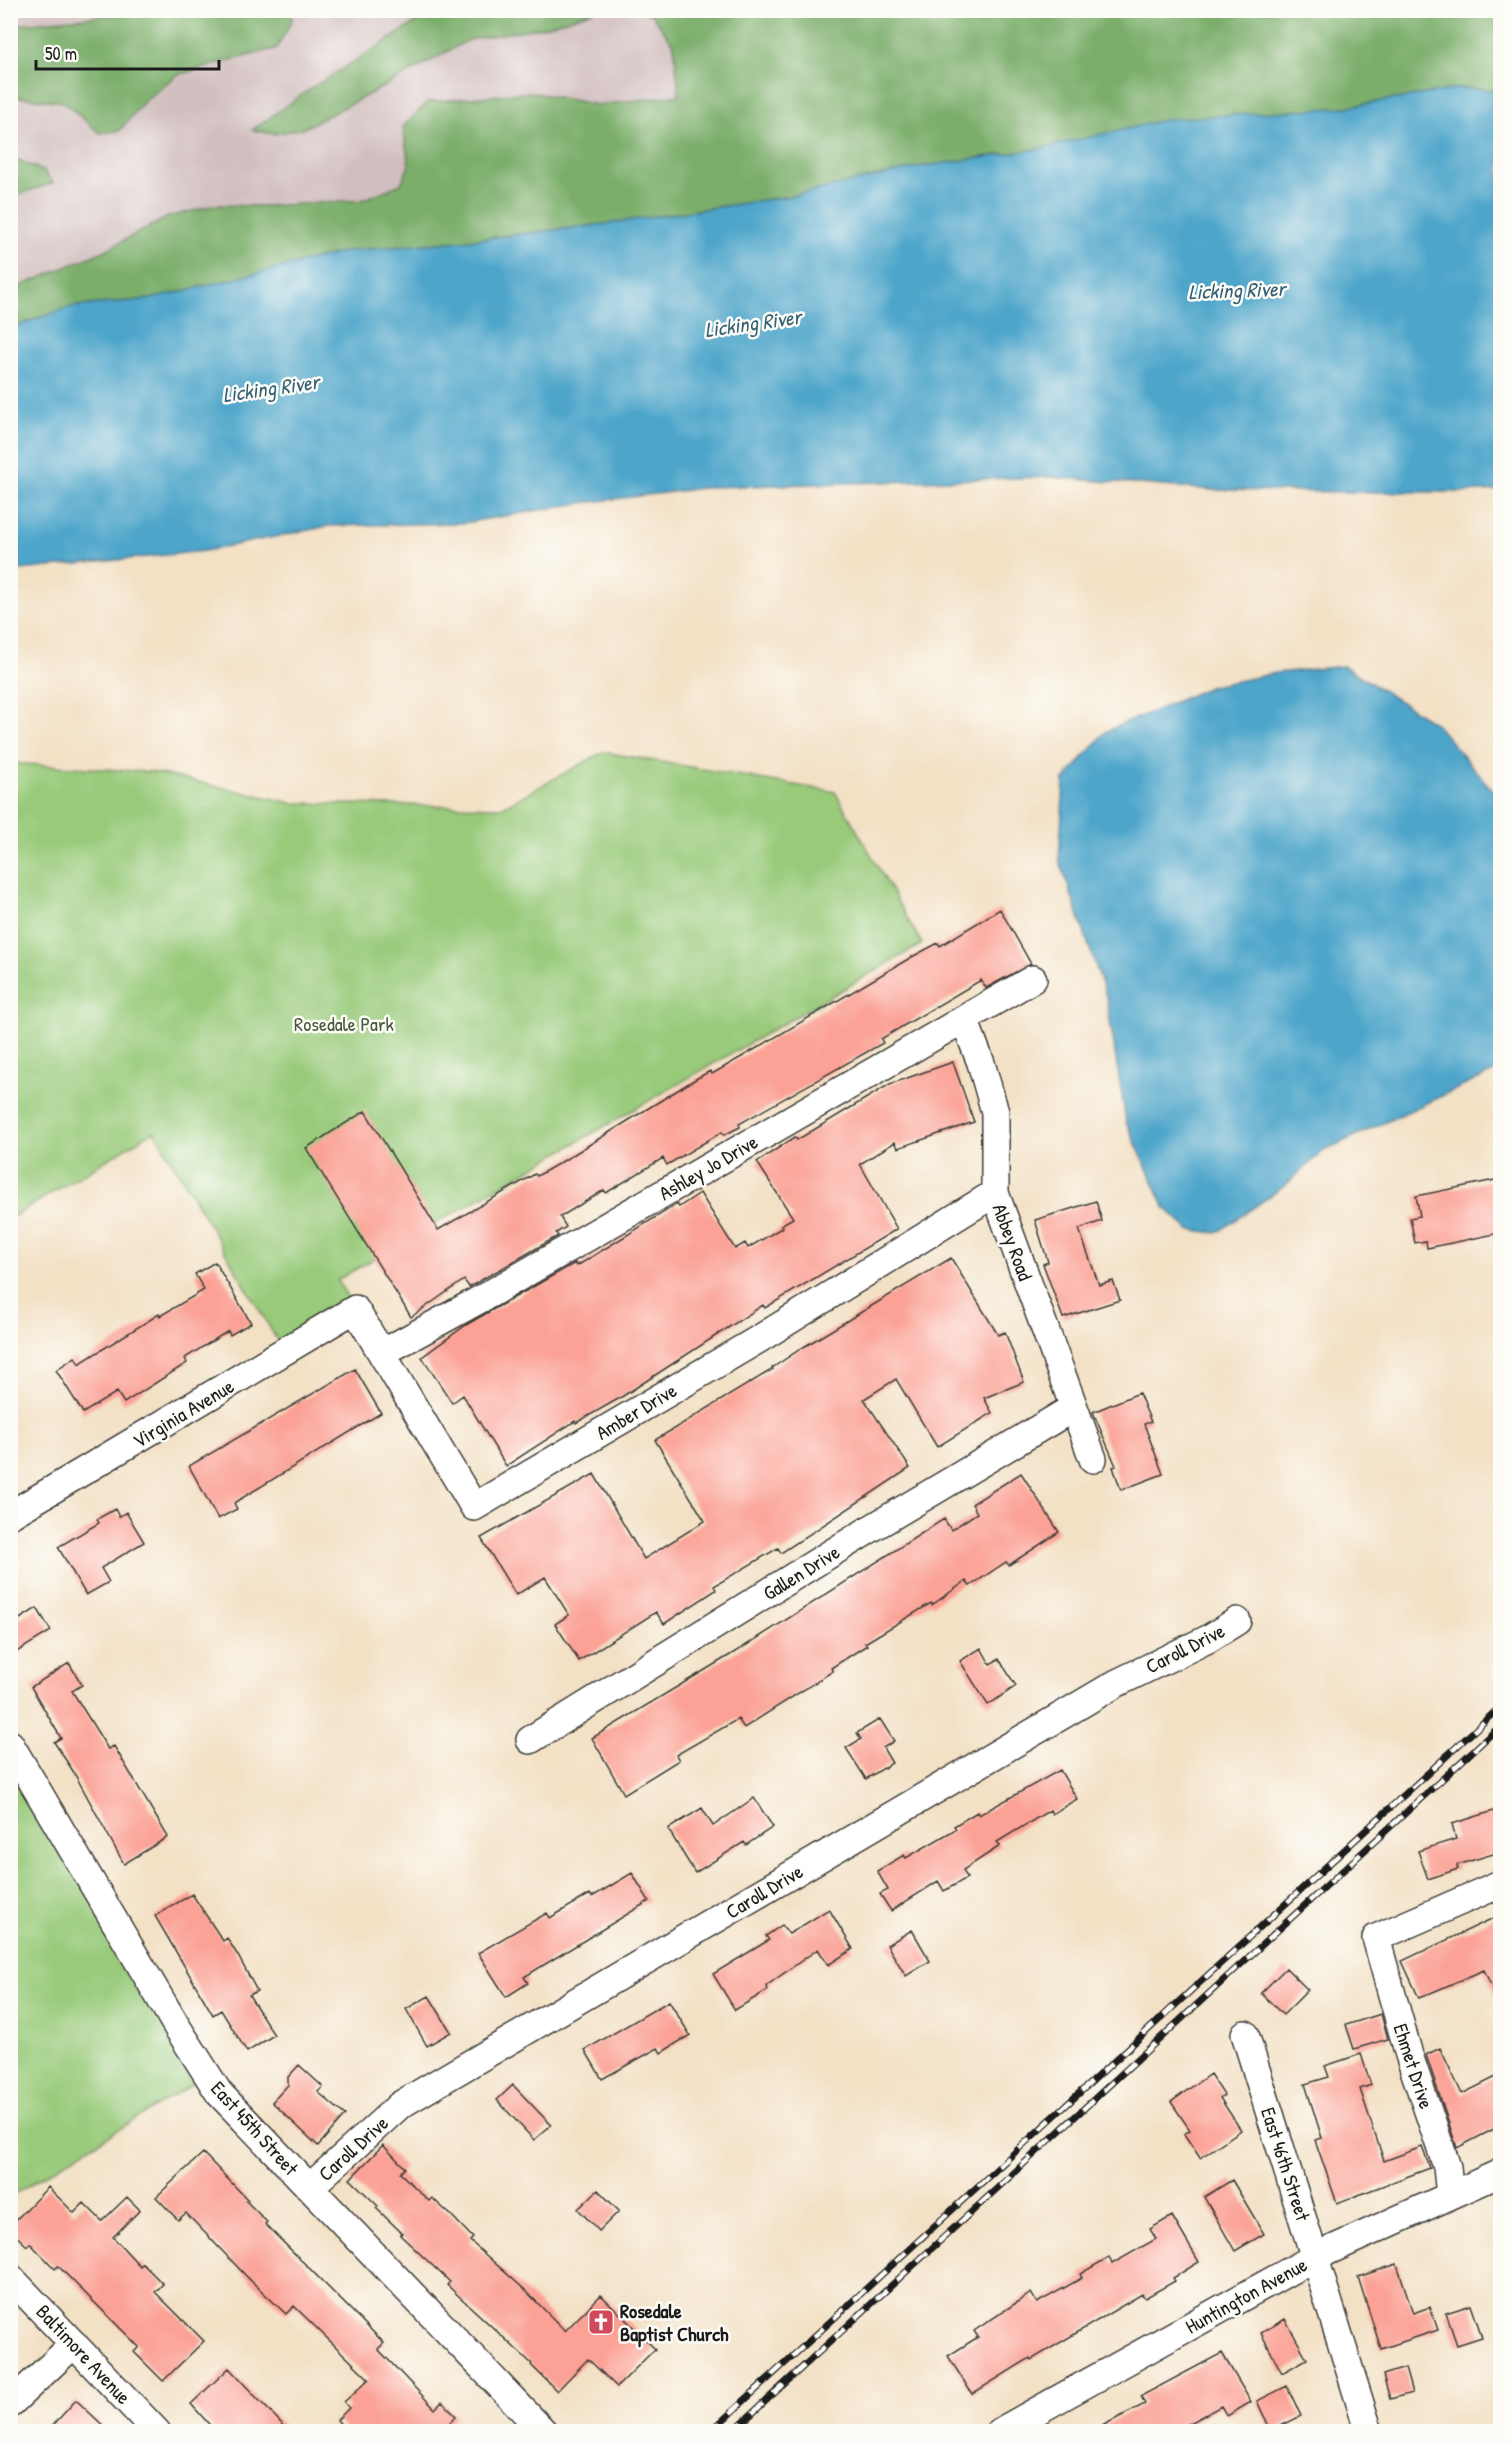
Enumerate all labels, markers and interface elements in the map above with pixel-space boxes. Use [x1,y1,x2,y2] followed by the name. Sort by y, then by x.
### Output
[36,33,219,71] scale bar
[45,41,77,66] text: 50 m
[1188,274,1289,306] water label: Licking River
[703,301,806,344] water label: Licking River
[221,366,324,409] water label: Licking River
[294,1010,394,1037] park label: Rosedale Park
[654,1128,762,1206] street label: Ashley Jo Drive
[987,1200,1039,1284] street label: Abbey Road
[127,1372,239,1454] street label: Virginia Avenue
[591,1376,681,1446] street label: Amber Drive
[758,1538,844,1606] street label: Gallen Drive
[1141,1617,1229,1679] street label: Caroll Drive
[720,1857,808,1925] street label: Caroll Drive
[1388,2020,1440,2112] street label: Ehmet Drive
[205,2075,305,2182] street label: East 45th Street
[1255,2104,1317,2225] street label: East 46th Street
[312,2109,394,2187] street label: Caroll Drive
[1180,2250,1312,2340] street label: Huntington Avenue
[620,2297,729,2348] place label: Rosedale Baptist Church
[31,2298,137,2410] street label: Baltimore Avenue
[586,2307,616,2337] church icon: Rosedale Baptist Church

